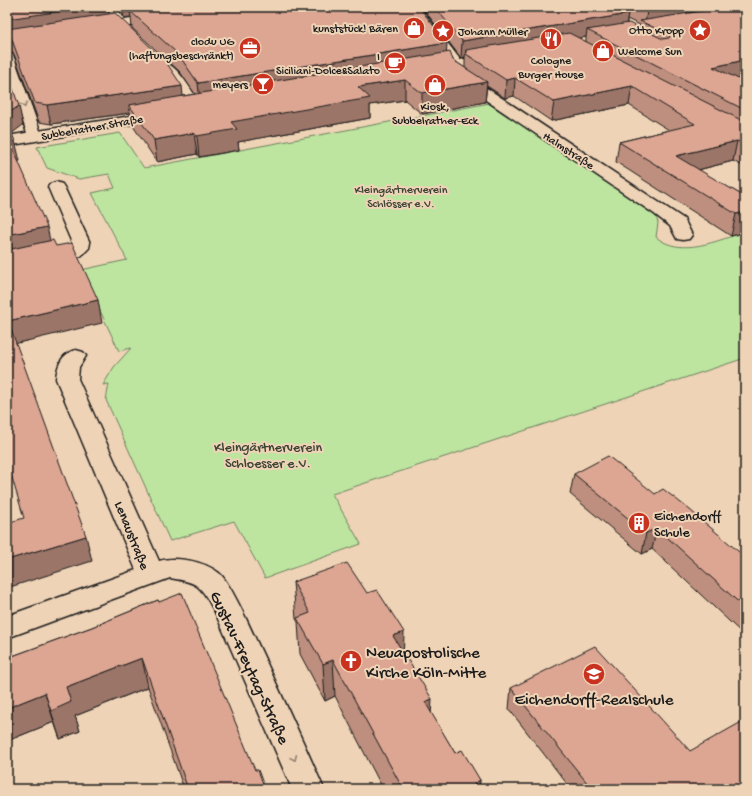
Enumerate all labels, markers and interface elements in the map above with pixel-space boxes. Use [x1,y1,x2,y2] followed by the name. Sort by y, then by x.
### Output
[401,15,427,41] shop icon: kunststück! Bären
[687,17,713,43] place icon: Otto Kropp
[430,18,456,44] place icon: Johann Müller
[313,23,398,37] place label: kunststück! Bären
[629,25,684,39] place label: Otto Kropp
[458,26,529,40] place label: Johann Müller
[538,26,564,52] restaurant icon: Cologne Burger House
[237,35,263,61] office icon: clodu UG (haftungsbeschränkt)
[129,36,234,64] place label: clodu UG (haftungsbeschränkt)
[590,38,616,64] shop icon: Welcome Sun
[618,46,682,60] place label: Welcome Sun
[382,50,408,76] cafe icon: I Siciliani-Dolce&Salato
[276,51,380,79] place label: I Siciliani-Dolce&Salato
[517,55,585,83] place label: Cologne Burger House
[250,71,276,97] bar icon: meyers
[422,72,448,98] shop icon: Kiosk, Subbelrather-Eck
[213,79,249,93] place label: meyers
[19,101,28,108] one-way arrow
[392,101,480,129] place label: Kiosk, Subbelrather-Eck
[40,113,145,145] street label: Subbelrather Straße
[540,130,597,174] street label: Halmstraße
[355,184,448,212] park label: Kleingärtnerverein Schlösser e.V.
[214,440,322,473] park label: Kleingärtnerverein Schloesser e.V.
[109,499,152,574] street label: Lenaustraße
[654,509,723,542] place label: Eichendorff Schule
[626,510,652,536] building icon: Eichendorff Schule
[204,588,293,748] street label: Gustav-Freytag-Straße
[366,644,486,684] place label: Neuapostolische Kirche Köln-Mitte
[338,648,364,674] church icon: Neuapostolische Kirche Köln-Mitte
[581,661,607,687] school or university icon: Eichendorff-Realschule
[514,691,674,711] place label: Eichendorff-Realschule
[289,754,297,761] one-way arrow

